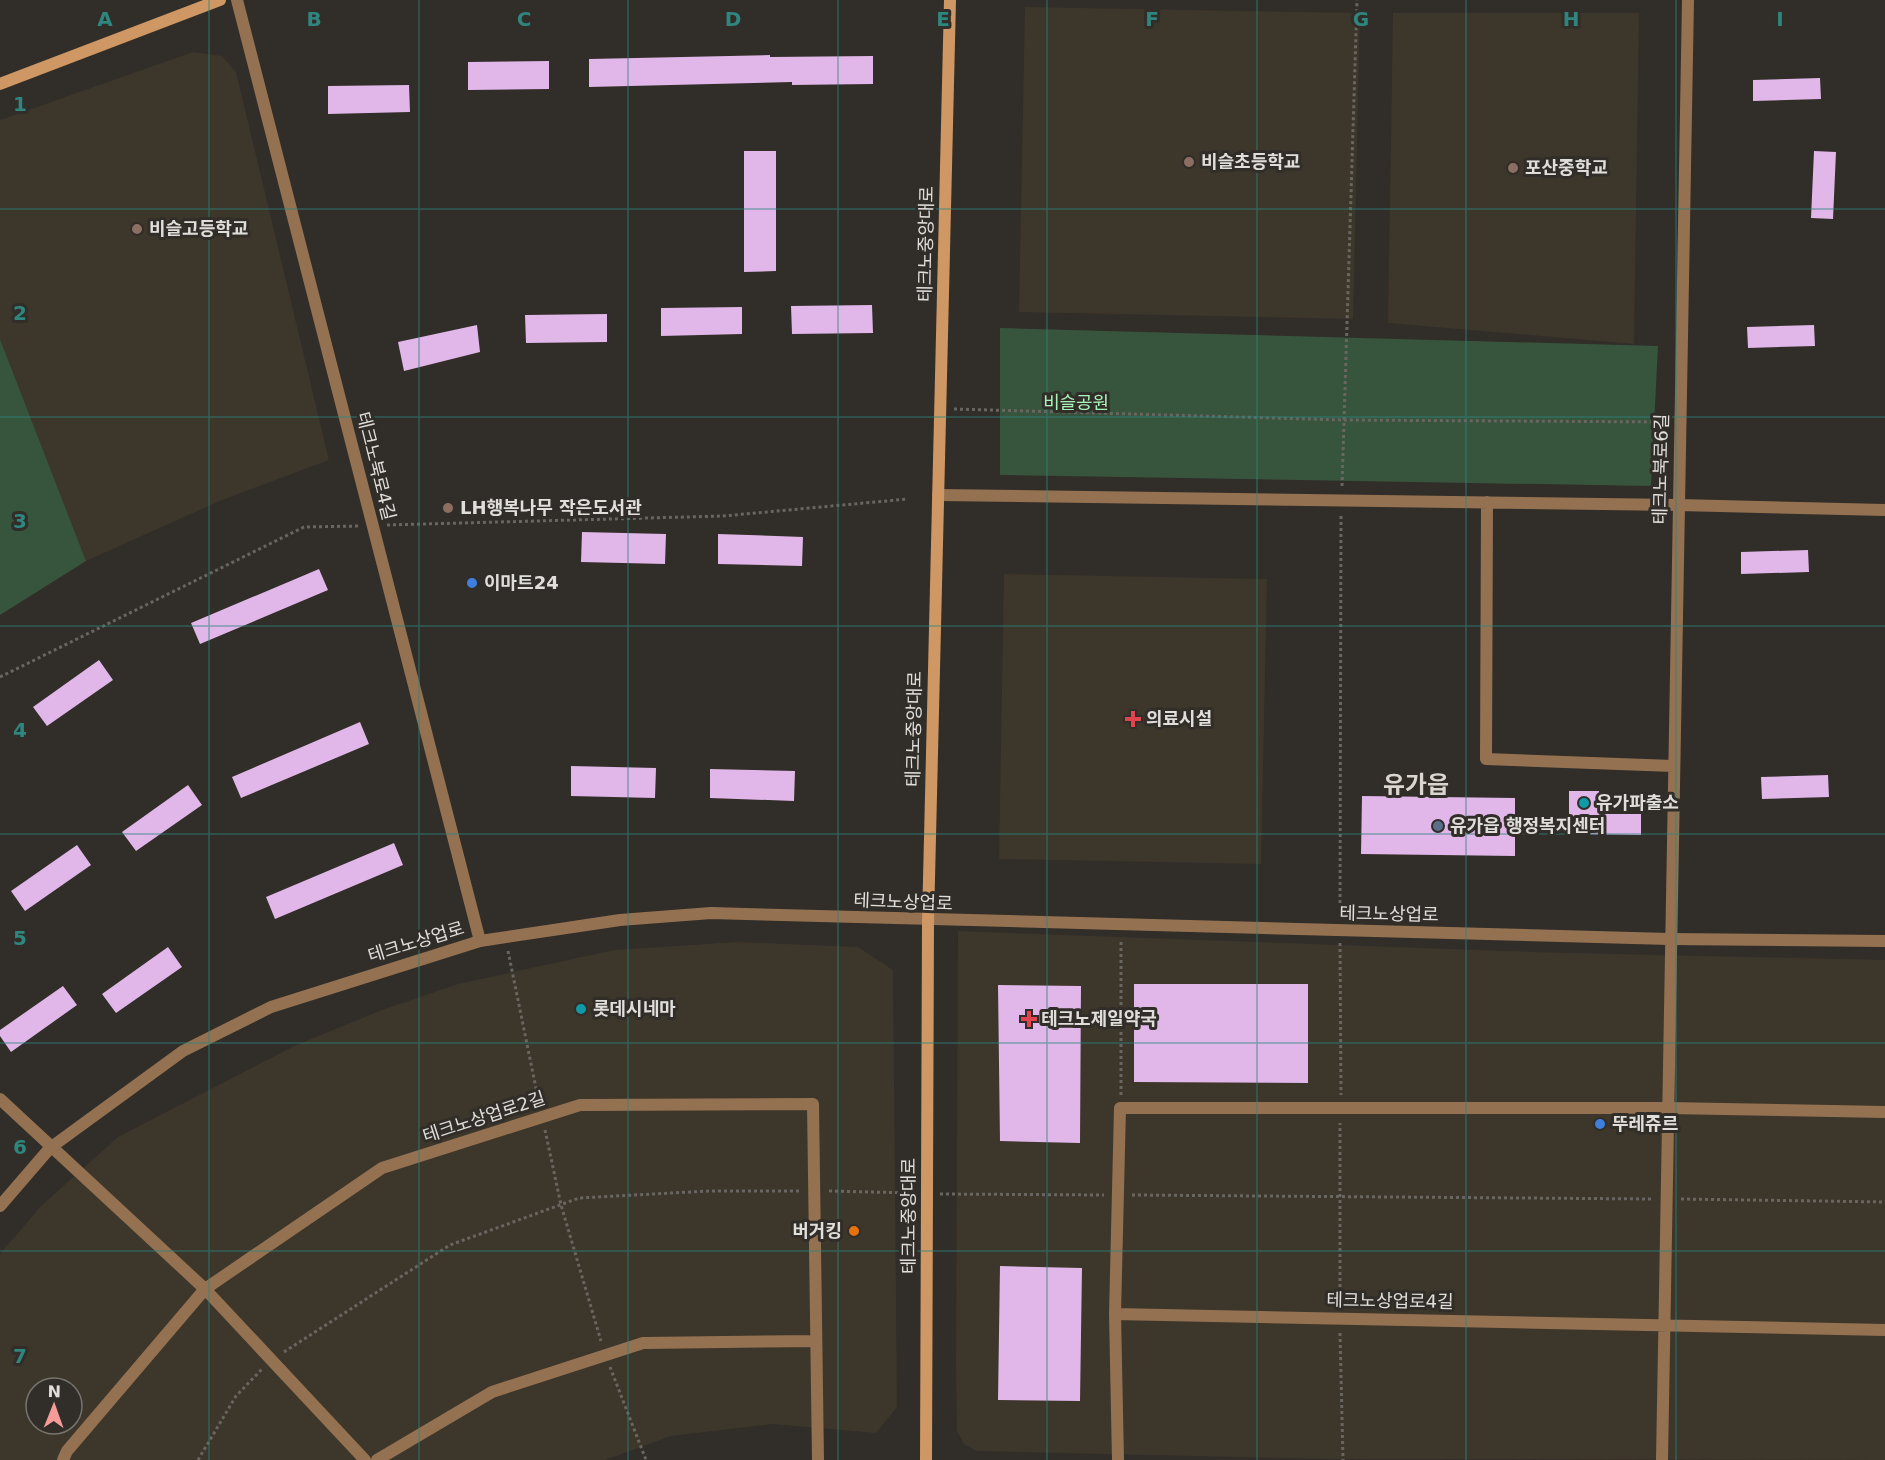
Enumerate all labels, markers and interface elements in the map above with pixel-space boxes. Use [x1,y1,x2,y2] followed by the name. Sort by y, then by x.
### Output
[97,7,113,31] text: A
[306,7,322,31] text: B
[517,7,531,31] text: C
[725,7,741,31] text: D
[936,7,950,31] text: E
[1145,7,1159,31] text: F
[1353,7,1369,31] text: G
[1563,7,1579,31] text: H
[1776,7,1784,31] text: I
[13,92,27,116] text: 1
[1201,151,1300,172] place label: 비슬초등학교
[1182,155,1196,169] marker: 비슬초등학교
[1525,157,1608,178] place label: 포산중학교
[1506,161,1520,175] marker: 포산중학교
[914,186,937,302] street label: 테크노중앙대로
[149,218,248,239] place label: 비슬고등학교
[130,222,144,236] marker: 비슬고등학교
[13,301,27,325] text: 2
[1043,392,1109,413] park label: 비슬공원
[353,410,400,522] street label: 테크노북로4길
[1649,413,1672,525] street label: 테크노북로6길
[460,497,642,518] place label: LH행복나무 작은도서관
[441,501,455,515] marker: LH행복나무 작은도서관
[13,509,27,533] text: 3
[484,572,559,593] place label: 이마트24
[465,576,479,590] marker: 이마트24
[902,671,925,787] street label: 테크노중앙대로
[1146,708,1212,729] place label: 의료시설
[1124,710,1142,728] marker: 의료시설
[13,718,27,742] text: 4
[1383,771,1449,799] district label: 유가읍
[1596,792,1679,813] place label: 유가파출소
[1577,796,1591,810] marker: 유가파출소
[1450,815,1605,836] place label: 유가읍 행정복지센터
[1431,819,1445,833] marker: 유가읍 행정복지센터
[853,889,953,914] street label: 테크노상업로
[1339,902,1439,925] street label: 테크노상업로
[365,917,466,966] street label: 테크노상업로
[13,926,27,950] text: 5
[593,998,676,1019] place label: 롯데시네마
[574,1002,588,1016] marker: 롯데시네마
[1041,1008,1157,1029] place label: 테크노제일약국
[1022,1012,1036,1026] marker: 테크노제일약국
[420,1087,548,1146] street label: 테크노상업로2길
[1612,1113,1678,1134] place label: 뚜레쥬르
[1593,1117,1607,1131] marker: 뚜레쥬르
[13,1135,27,1159] text: 6
[898,1158,919,1274] street label: 테크노중앙대로
[792,1220,842,1241] place label: 버거킹
[847,1224,861,1238] marker: 버거킹
[1326,1289,1454,1312] street label: 테크노상업로4길
[13,1344,27,1368] text: 7
[24,1376,84,1436] north arrow
[47,1382,61,1401] text: N

